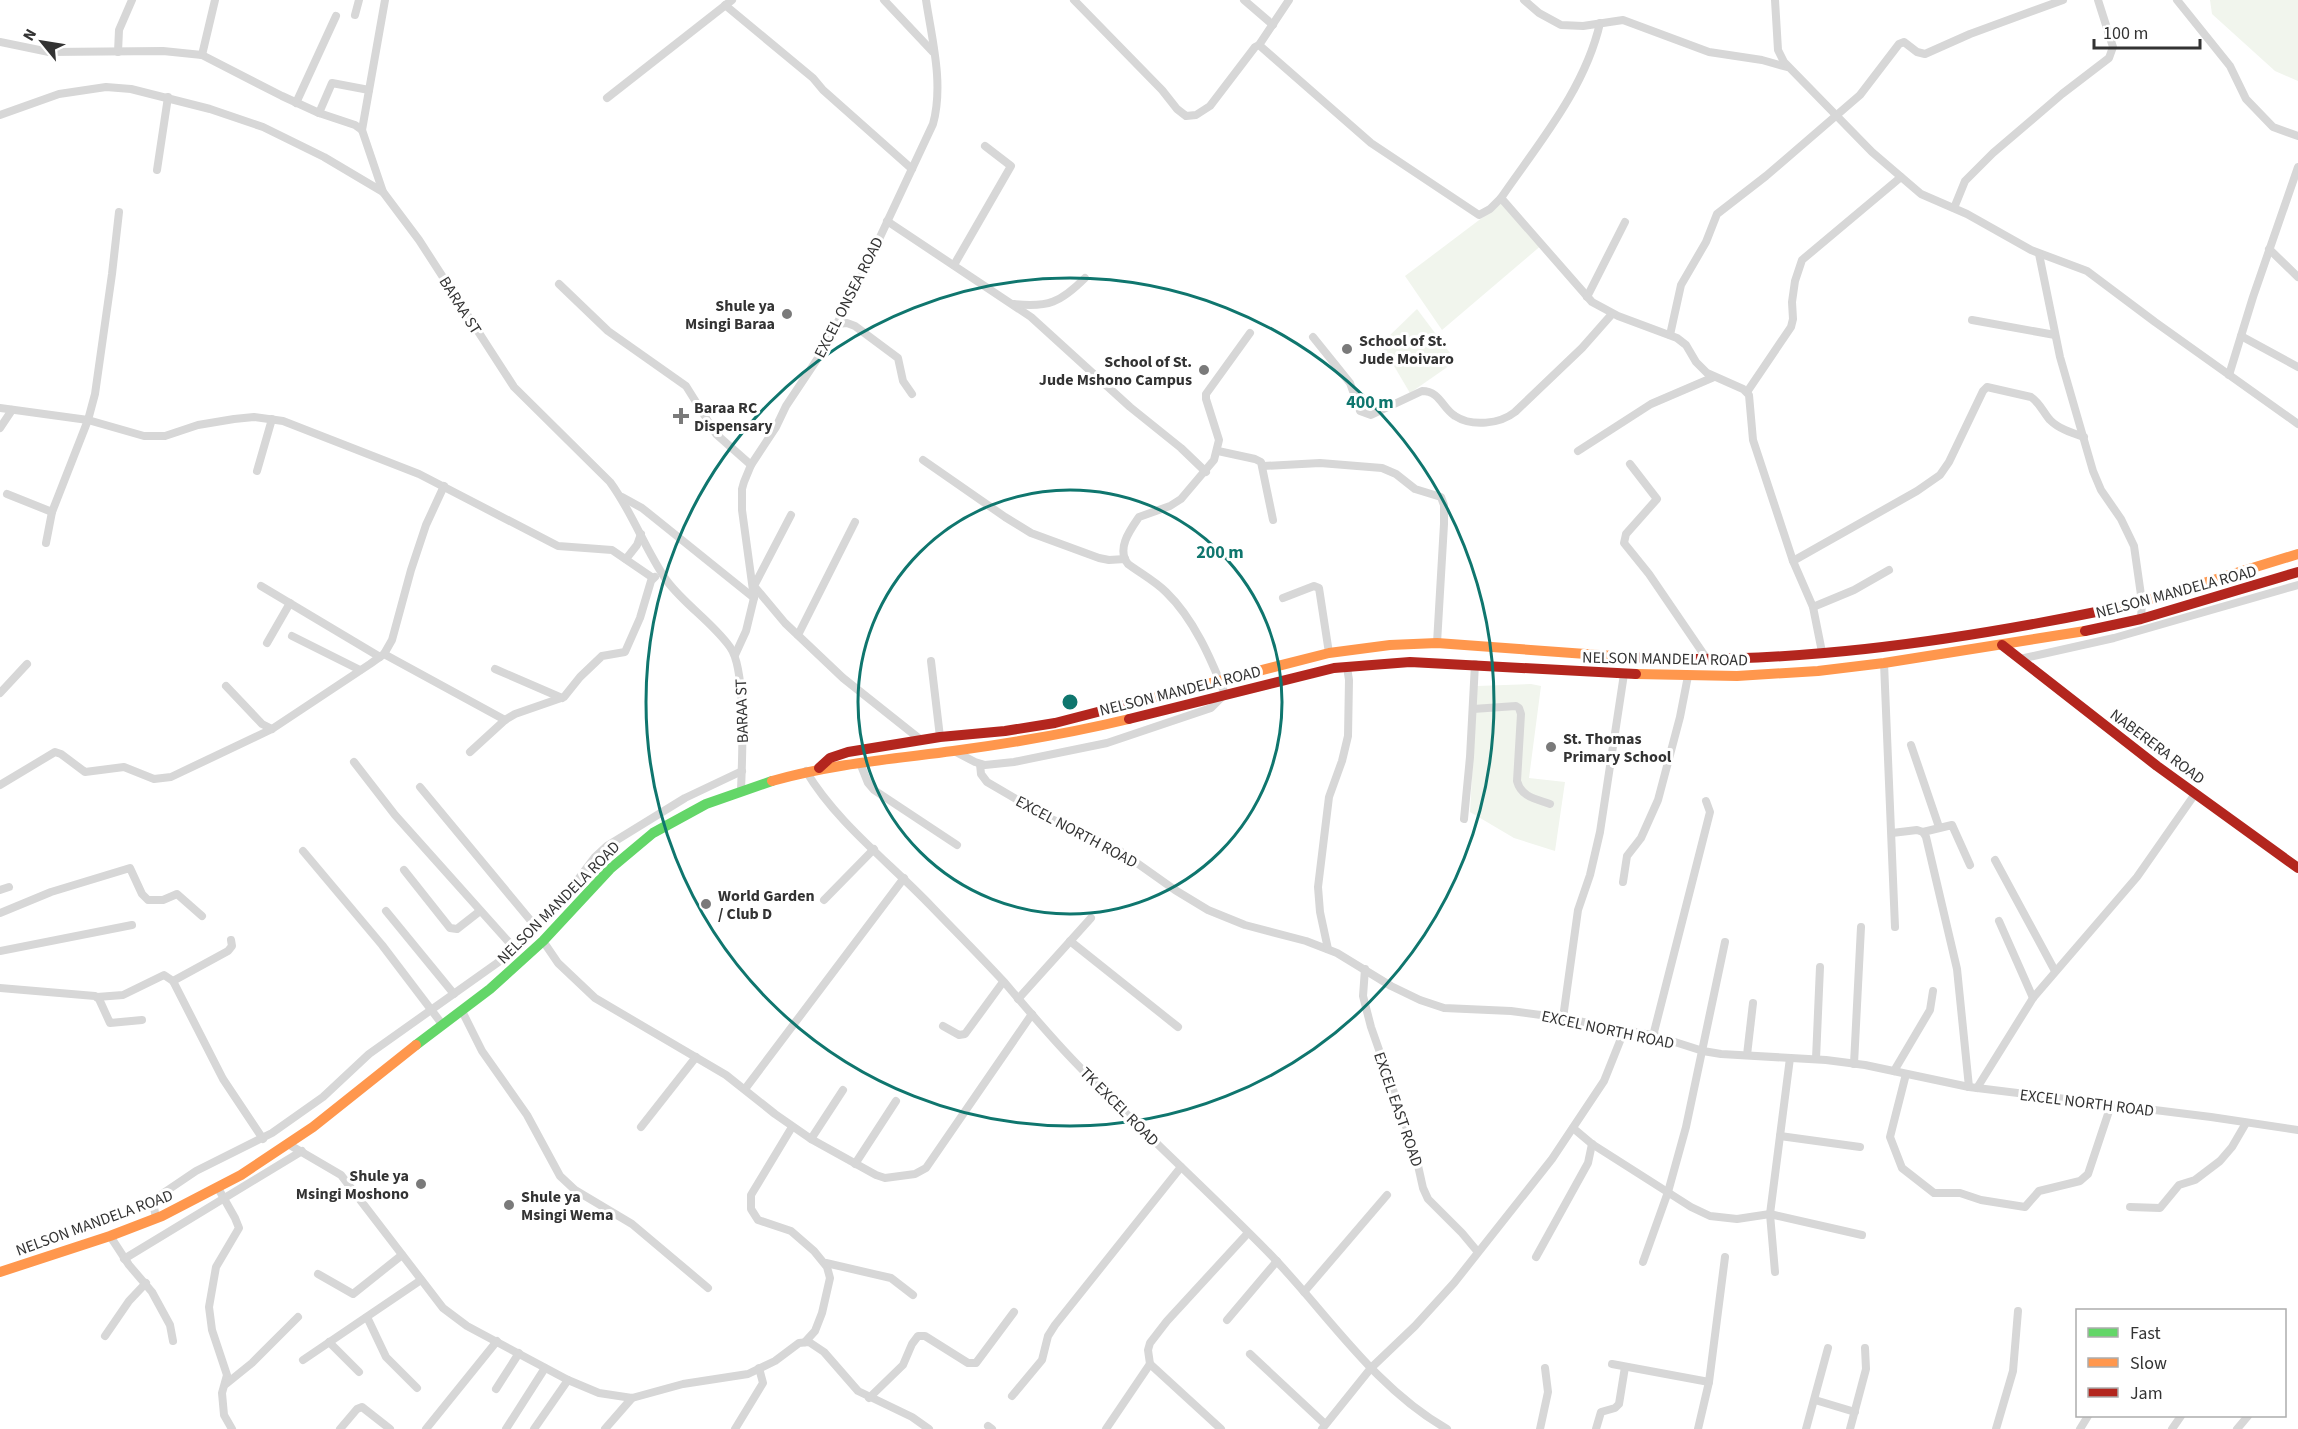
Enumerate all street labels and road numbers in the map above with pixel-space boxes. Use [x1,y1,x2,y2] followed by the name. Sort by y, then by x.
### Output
[809,233,889,362] street label: EXCEL ONSEA ROAD
[434,272,487,339] street label: BARAA ST
[2093,560,2259,624] street label: NELSON MANDELA ROAD
[1582,647,1748,671] street label: NELSON MANDELA ROAD
[1097,660,1263,722] street label: NELSON MANDELA ROAD
[730,678,754,744] street label: BARAA ST
[2105,704,2209,790] street label: NABERERA ROAD
[1012,790,1141,873] street label: EXCEL NORTH ROAD
[492,836,625,969] street label: NELSON MANDELA ROAD
[1539,1005,1676,1055] street label: EXCEL NORTH ROAD
[1368,1049,1428,1170] street label: EXCEL EAST ROAD
[1075,1062,1164,1151] street label: TK EXCEL ROAD
[2019,1084,2155,1122] street label: EXCEL NORTH ROAD
[13,1184,176,1262] street label: NELSON MANDELA ROAD

